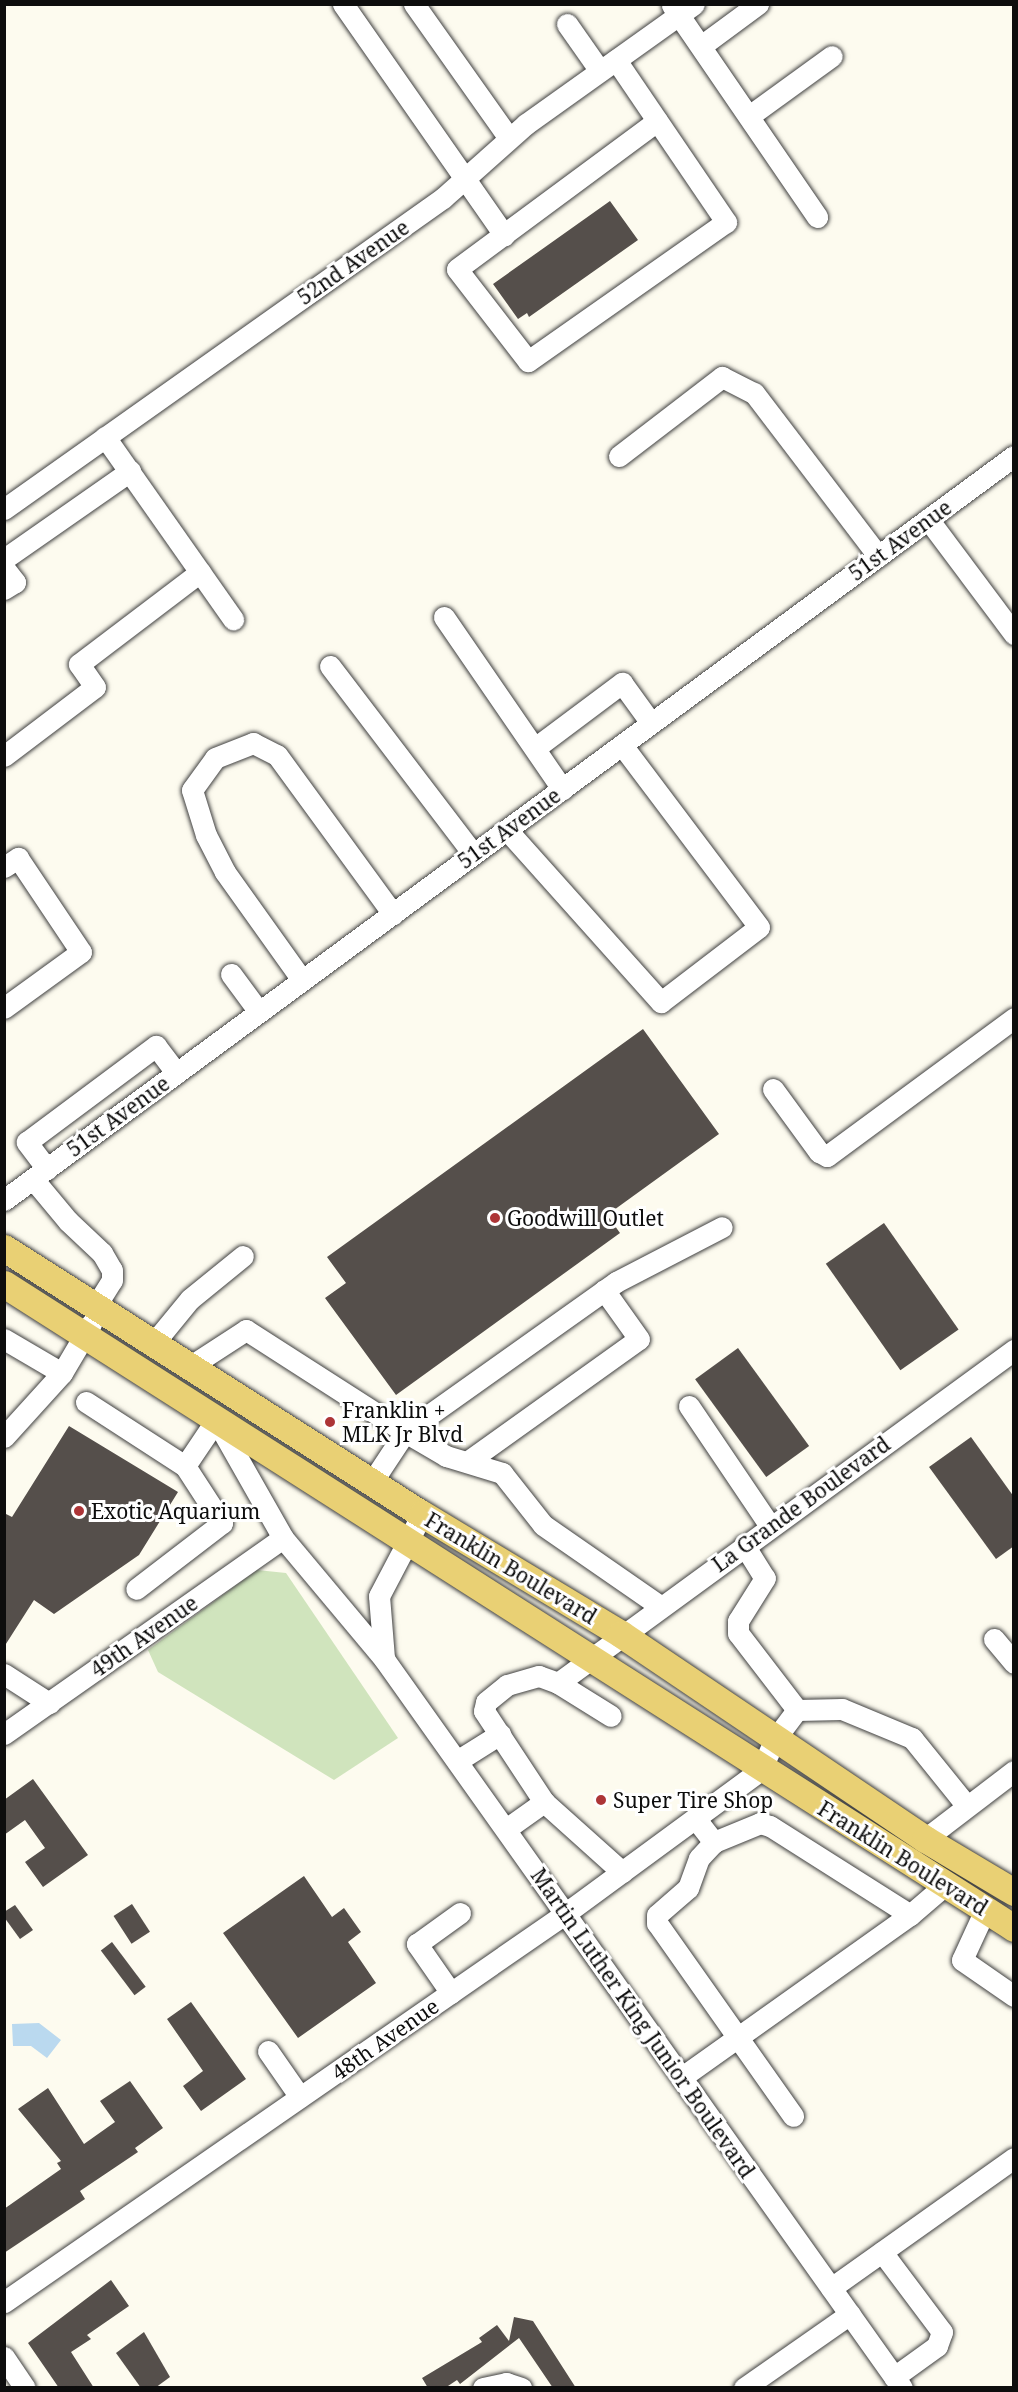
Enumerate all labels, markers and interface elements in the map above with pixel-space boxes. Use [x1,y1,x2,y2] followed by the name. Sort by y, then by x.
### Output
[292,214,414,310] street label: 52nd Avenue
[844,494,956,586] street label: 51st Avenue
[453,782,565,874] street label: 51st Avenue
[62,1070,174,1162] street label: 51st Avenue
[507,1205,664,1231] place label: Goodwill Outlet
[488,1211,502,1225] marker: Goodwill Outlet
[342,1397,463,1447] place label: Franklin + MLK Jr Blvd
[323,1415,337,1429] marker: Franklin + MLK Jr Blvd
[707,1431,895,1577] street label: La Grande Boulevard
[91,1498,260,1524] place label: Exotic Aquarium
[72,1504,86,1518] marker: Exotic Aquarium
[421,1507,601,1629] street label: Franklin Boulevard
[86,1590,202,1682] street label: 49th Avenue
[613,1787,773,1813] place label: Super Tire Shop
[594,1793,608,1807] marker: Super Tire Shop
[813,1796,993,1920] street label: Franklin Boulevard
[526,1863,760,2183] street label: Martin Luther King Junior Boulevard
[327,1993,443,2085] street label: 48th Avenue

